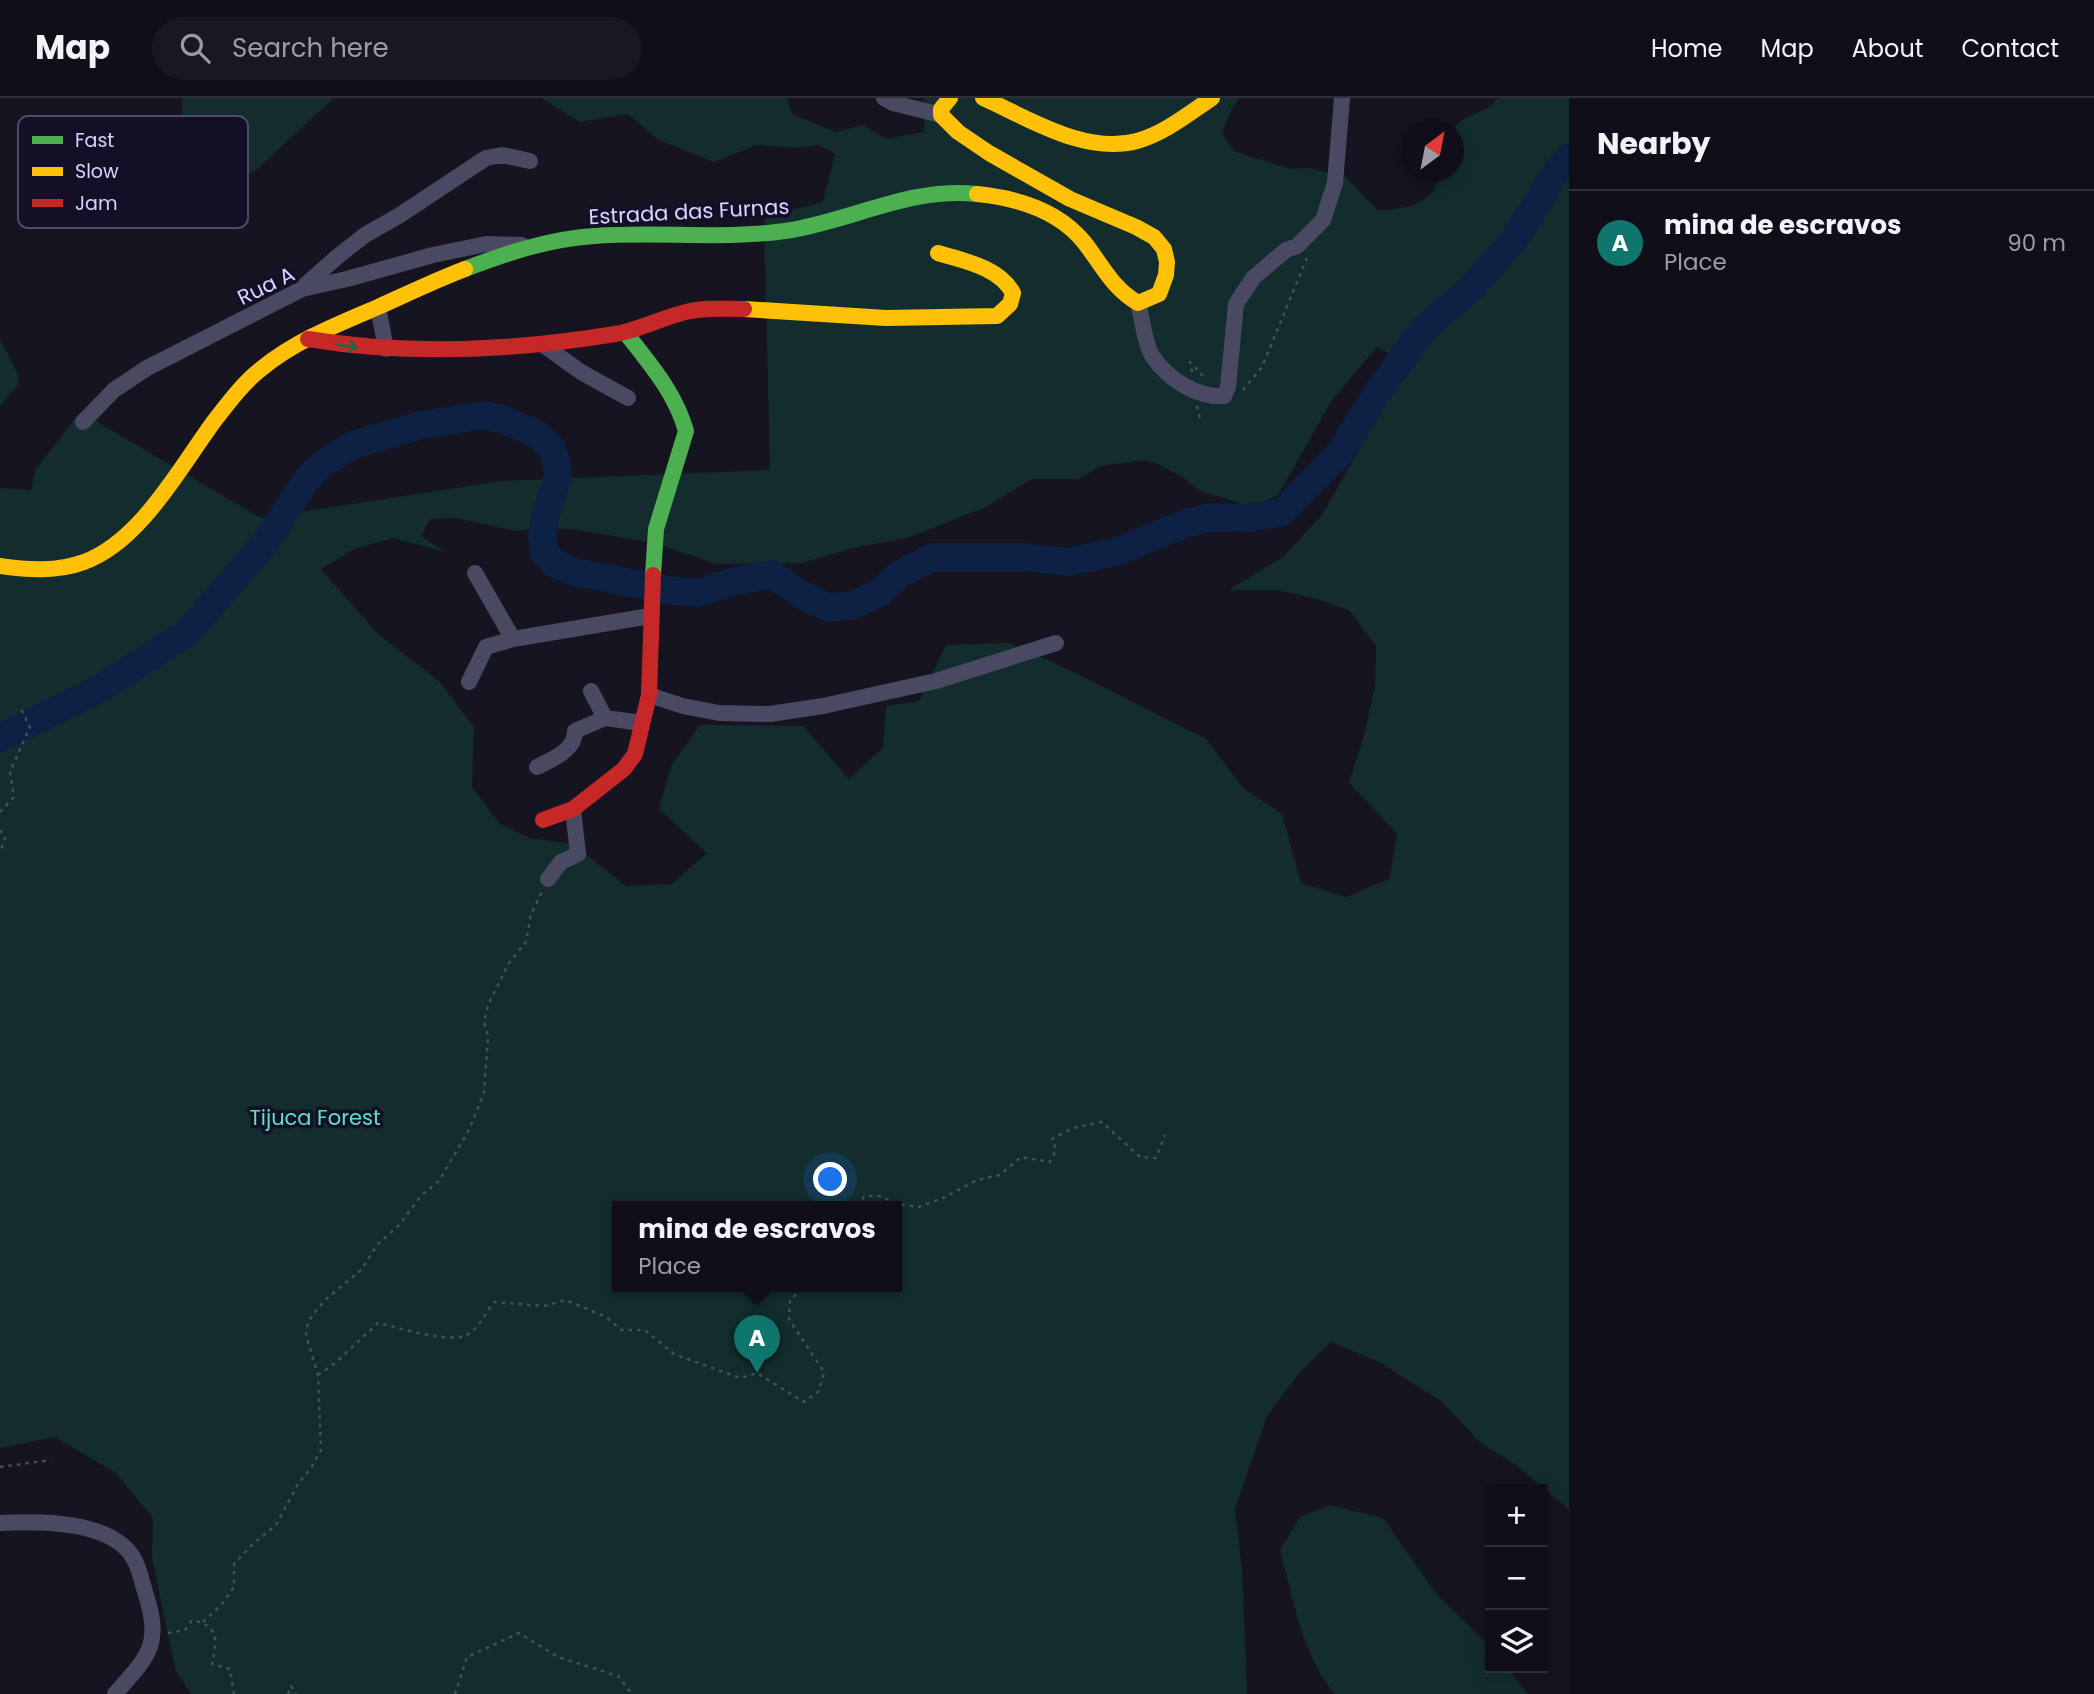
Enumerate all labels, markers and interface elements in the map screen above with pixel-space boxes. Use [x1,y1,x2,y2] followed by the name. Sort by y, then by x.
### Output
[152,17,642,80] search box
[35,24,110,71] text: Map
[176,29,214,67] icon: search
[232,30,389,66] text: Search here
[1651,32,1723,65] text: Home
[1761,32,1814,65] text: Map
[1852,32,1923,65] text: About
[1961,32,2059,65] text: Contact
[18,116,248,228] legend
[1401,119,1464,182] north arrow
[1597,122,1711,165] text: Nearby
[75,127,114,154] text: Fast
[75,158,119,185] text: Slow
[75,190,117,217] text: Jam
[588,192,790,231] street label: Estrada das Furnas
[1664,207,1901,243] text: mina de escravos
[1612,227,1628,259] text: A
[2007,227,2066,259] text: 90 m
[1664,246,1727,278] text: Place
[232,259,299,312] street label: Rua A
[335,340,357,353] one-way arrow
[249,1103,381,1132] park label: Tijuca Forest
[813,1162,847,1196] your location
[612,1201,902,1292] popup
[638,1211,876,1247] text: mina de escravos
[638,1250,701,1282] text: Place
[734,1315,780,1373] pin: A
[1485,1484,1548,1673] map controls
[1485,1484,1548,1547] button: +
[1485,1547,1548,1610] button: −
[1485,1610,1548,1673] button: layers

